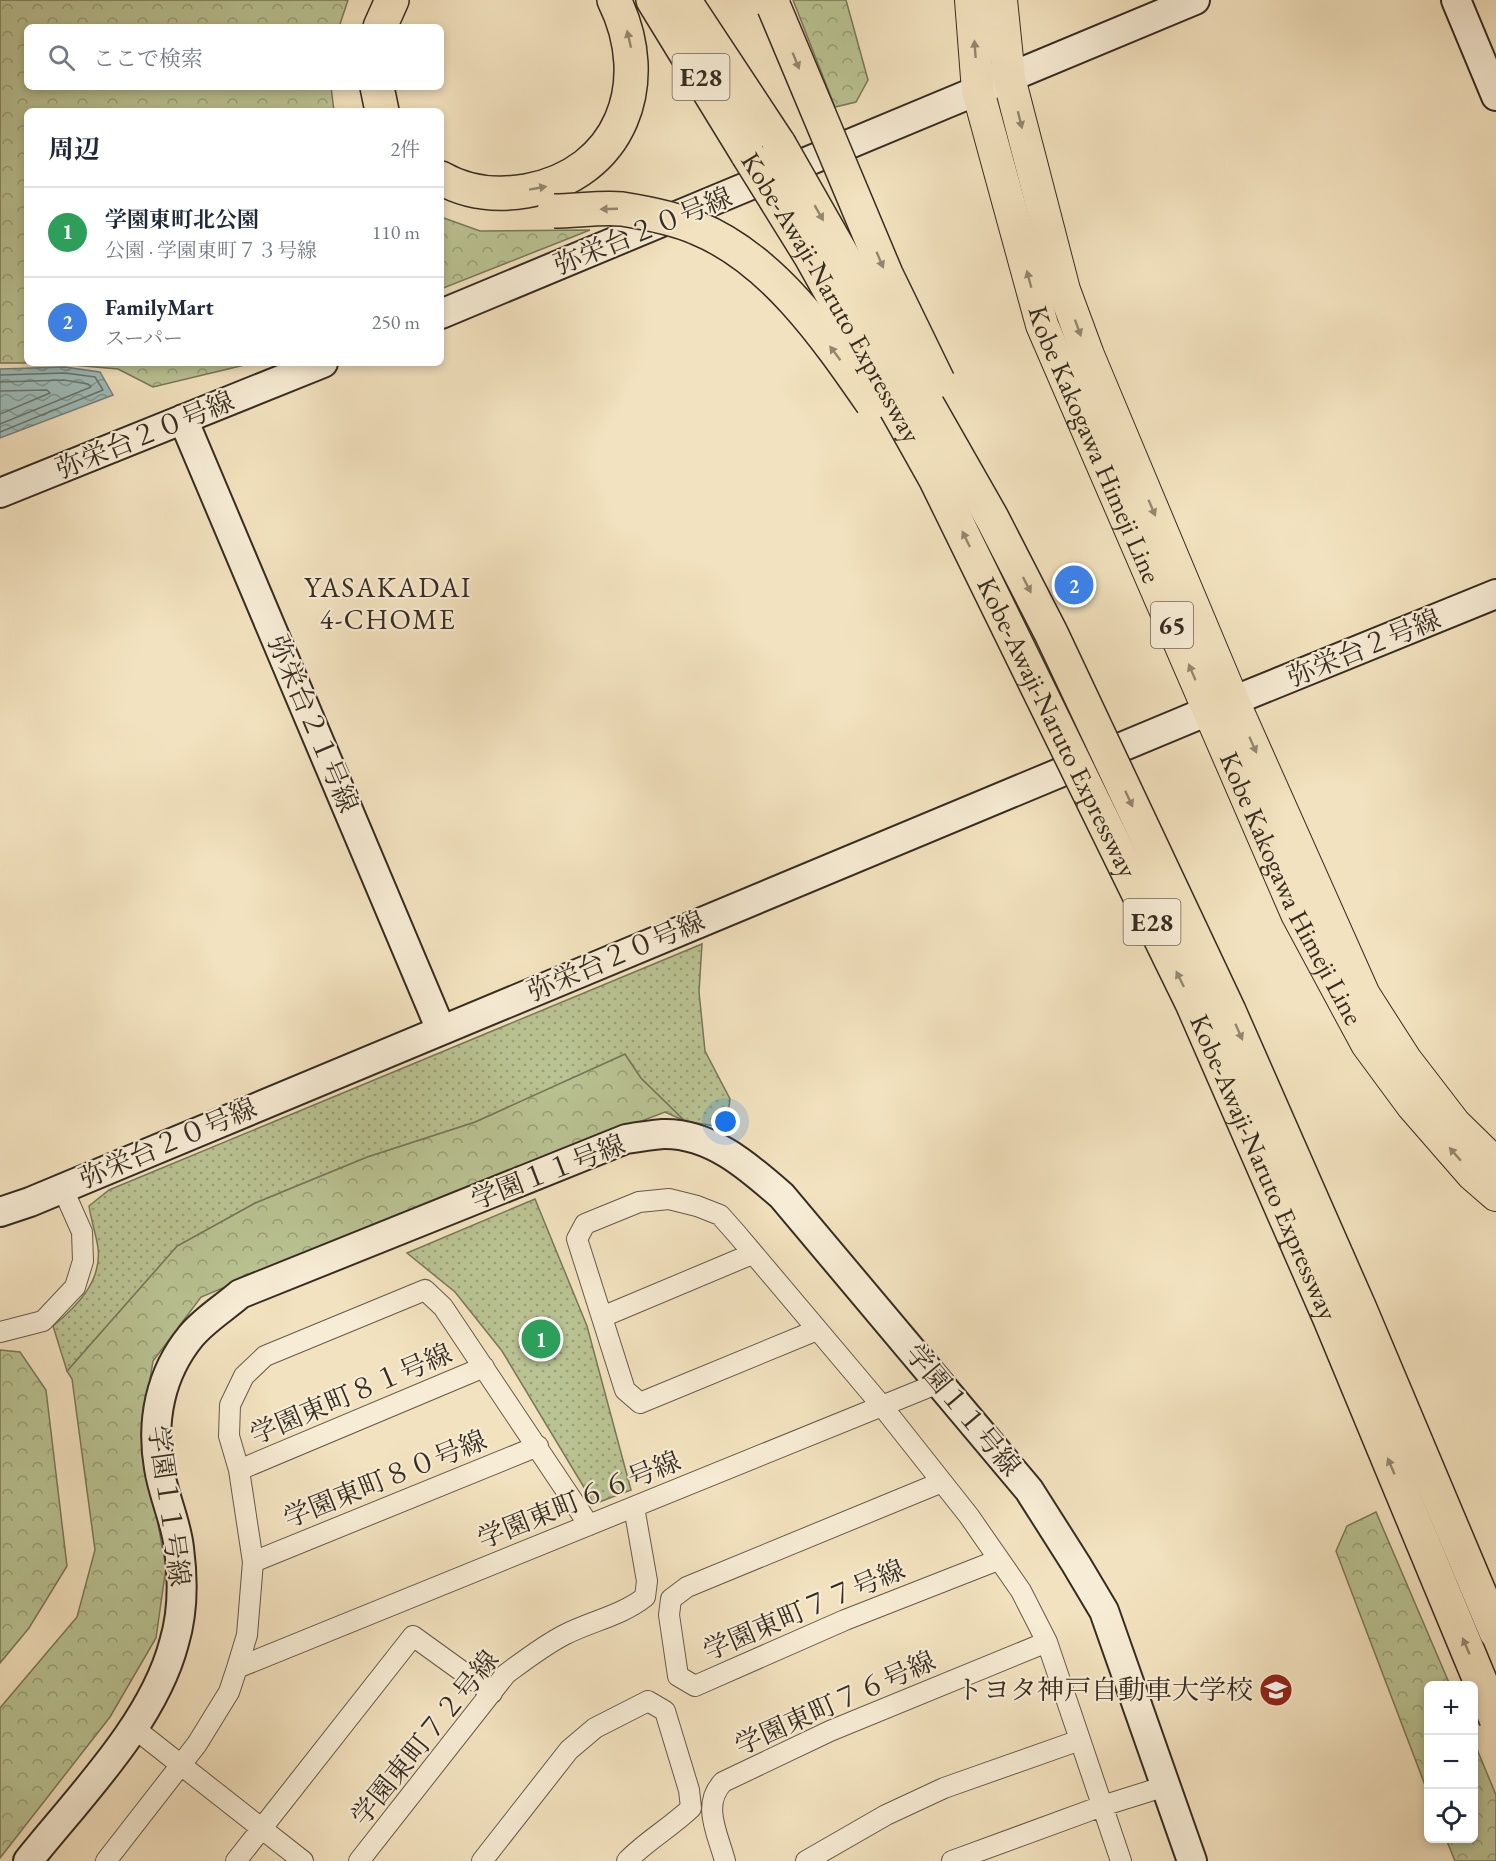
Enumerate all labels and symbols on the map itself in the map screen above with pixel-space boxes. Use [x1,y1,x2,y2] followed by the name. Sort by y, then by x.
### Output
[623,29,633,48] one-way arrow
[970,39,979,58] one-way arrow
[792,52,801,70] one-way arrow
[672,54,730,100] road number: E28
[1015,111,1025,129] one-way arrow
[733,145,930,449] street label: Kobe-Awaji-Naruto Expressway
[549,179,737,282] street label: 弥栄台２０号線
[529,184,548,193] one-way arrow
[599,205,618,214] one-way arrow
[814,205,824,222] one-way arrow
[875,251,885,269] one-way arrow
[1024,269,1034,288] one-way arrow
[1021,302,1170,588] street label: Kobe Kakogawa Himeji Line
[1073,319,1083,337] one-way arrow
[830,345,842,360] one-way arrow
[51,383,239,486] street label: 弥栄台２０号線
[1148,499,1157,517] one-way arrow
[962,530,971,547] one-way arrow
[1054,562,1094,608] pin: 2
[304,569,472,637] district label: YASAKADAI 4-CHOME
[969,571,1146,883] street label: Kobe-Awaji-Naruto Expressway
[1022,577,1032,594] one-way arrow
[1282,601,1445,694] street label: 弥栄台２号線
[1151,602,1193,648] road number: 65
[260,630,366,818] street label: 弥栄台２１号線
[1187,663,1196,681] one-way arrow
[1248,737,1257,754] one-way arrow
[1212,746,1371,1031] street label: Kobe Kakogawa Himeji Line
[1125,790,1134,807] one-way arrow
[1124,899,1180,945] road number: E28
[522,903,710,1009] street label: 弥栄台２０号線
[1175,970,1185,987] one-way arrow
[1182,1009,1346,1325] street label: Kobe-Awaji-Naruto Expressway
[1234,1024,1243,1041] one-way arrow
[74,1090,262,1196] street label: 弥栄台２０号線
[711,1107,740,1136] your location
[466,1126,630,1217] street label: 学園１１号線
[1448,1146,1462,1161] one-way arrow
[522,1316,560,1362] pin: 1
[245,1335,457,1452] street label: 学園東町８１号線
[898,1336,1029,1483] street label: 学園１１号線
[278,1422,492,1535] street label: 学園東町８０号線
[141,1423,198,1589] street label: 学園１１号線
[472,1443,686,1556] street label: 学園東町６６号線
[1386,1457,1395,1475] one-way arrow
[698,1551,910,1668] street label: 学園東町７７号線
[1461,1637,1470,1655] one-way arrow
[343,1643,506,1833] street label: 学園東町７２号線
[729,1643,941,1762] street label: 学園東町７６号線
[956,1672,1253,1707] place label: トヨタ神戸自動車大学校
[1258,1672,1294,1708] school or university icon: トヨタ神戸自動車大学校

